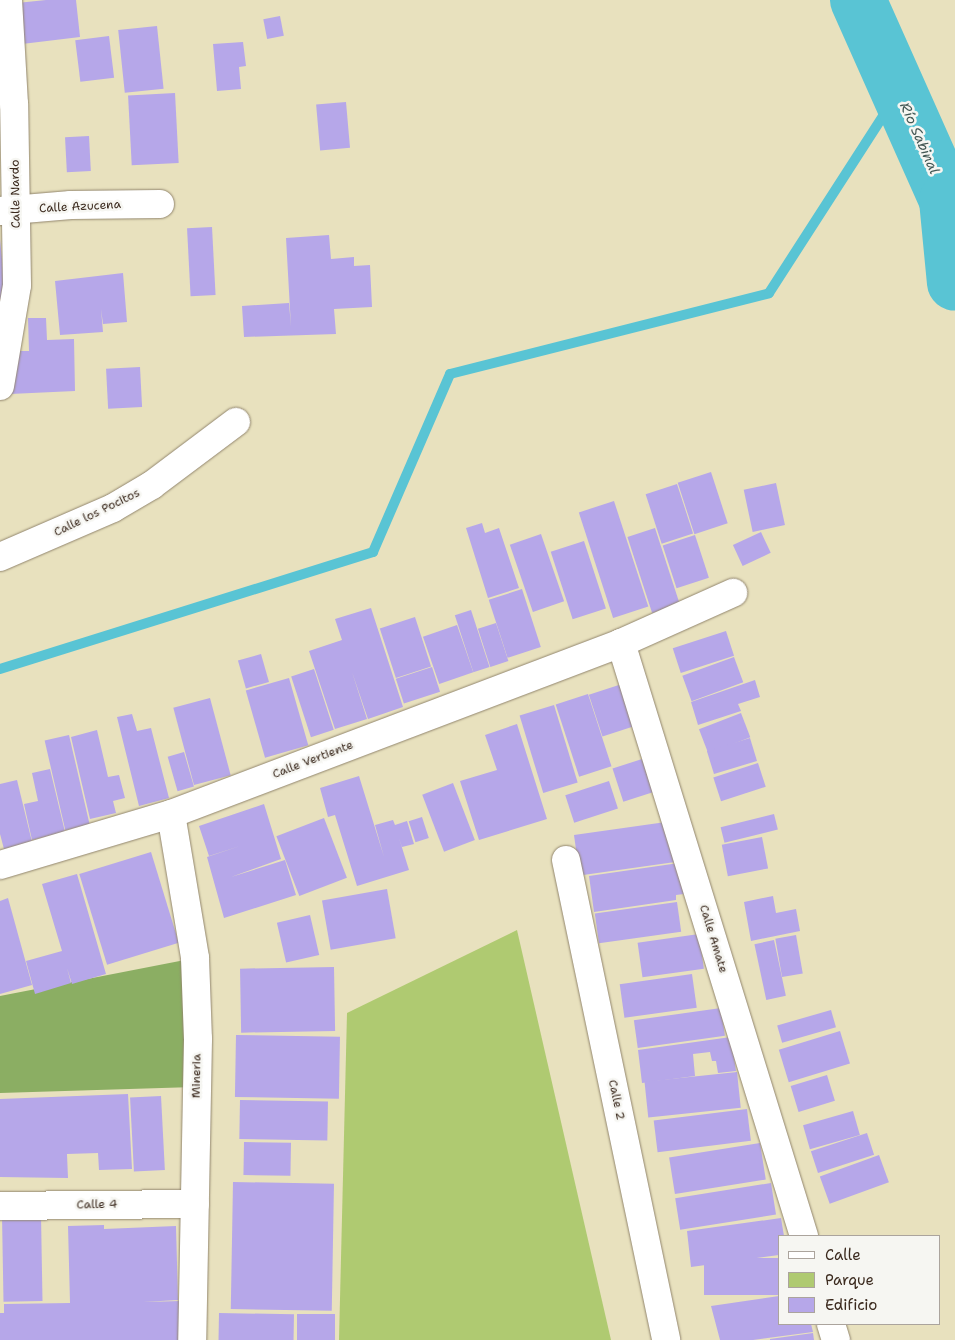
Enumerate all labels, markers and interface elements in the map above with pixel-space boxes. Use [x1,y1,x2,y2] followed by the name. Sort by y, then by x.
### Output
[897,99,943,177] water label: Río Sabinal
[8,159,24,229] street label: Calle Nardo
[39,198,121,216] street label: Calle Azucena
[52,486,142,540] street label: Calle los Pocitos
[271,738,355,782] street label: Calle Vertiente
[696,903,730,975] street label: Calle Amate
[189,1054,205,1098] street label: Mineria
[605,1078,627,1122] street label: Calle 2
[76,1197,118,1213] street label: Calle 4
[778,1235,940,1325] legend
[825,1245,861,1265] text: Calle
[825,1270,874,1290] text: Parque
[825,1295,877,1315] text: Edificio

